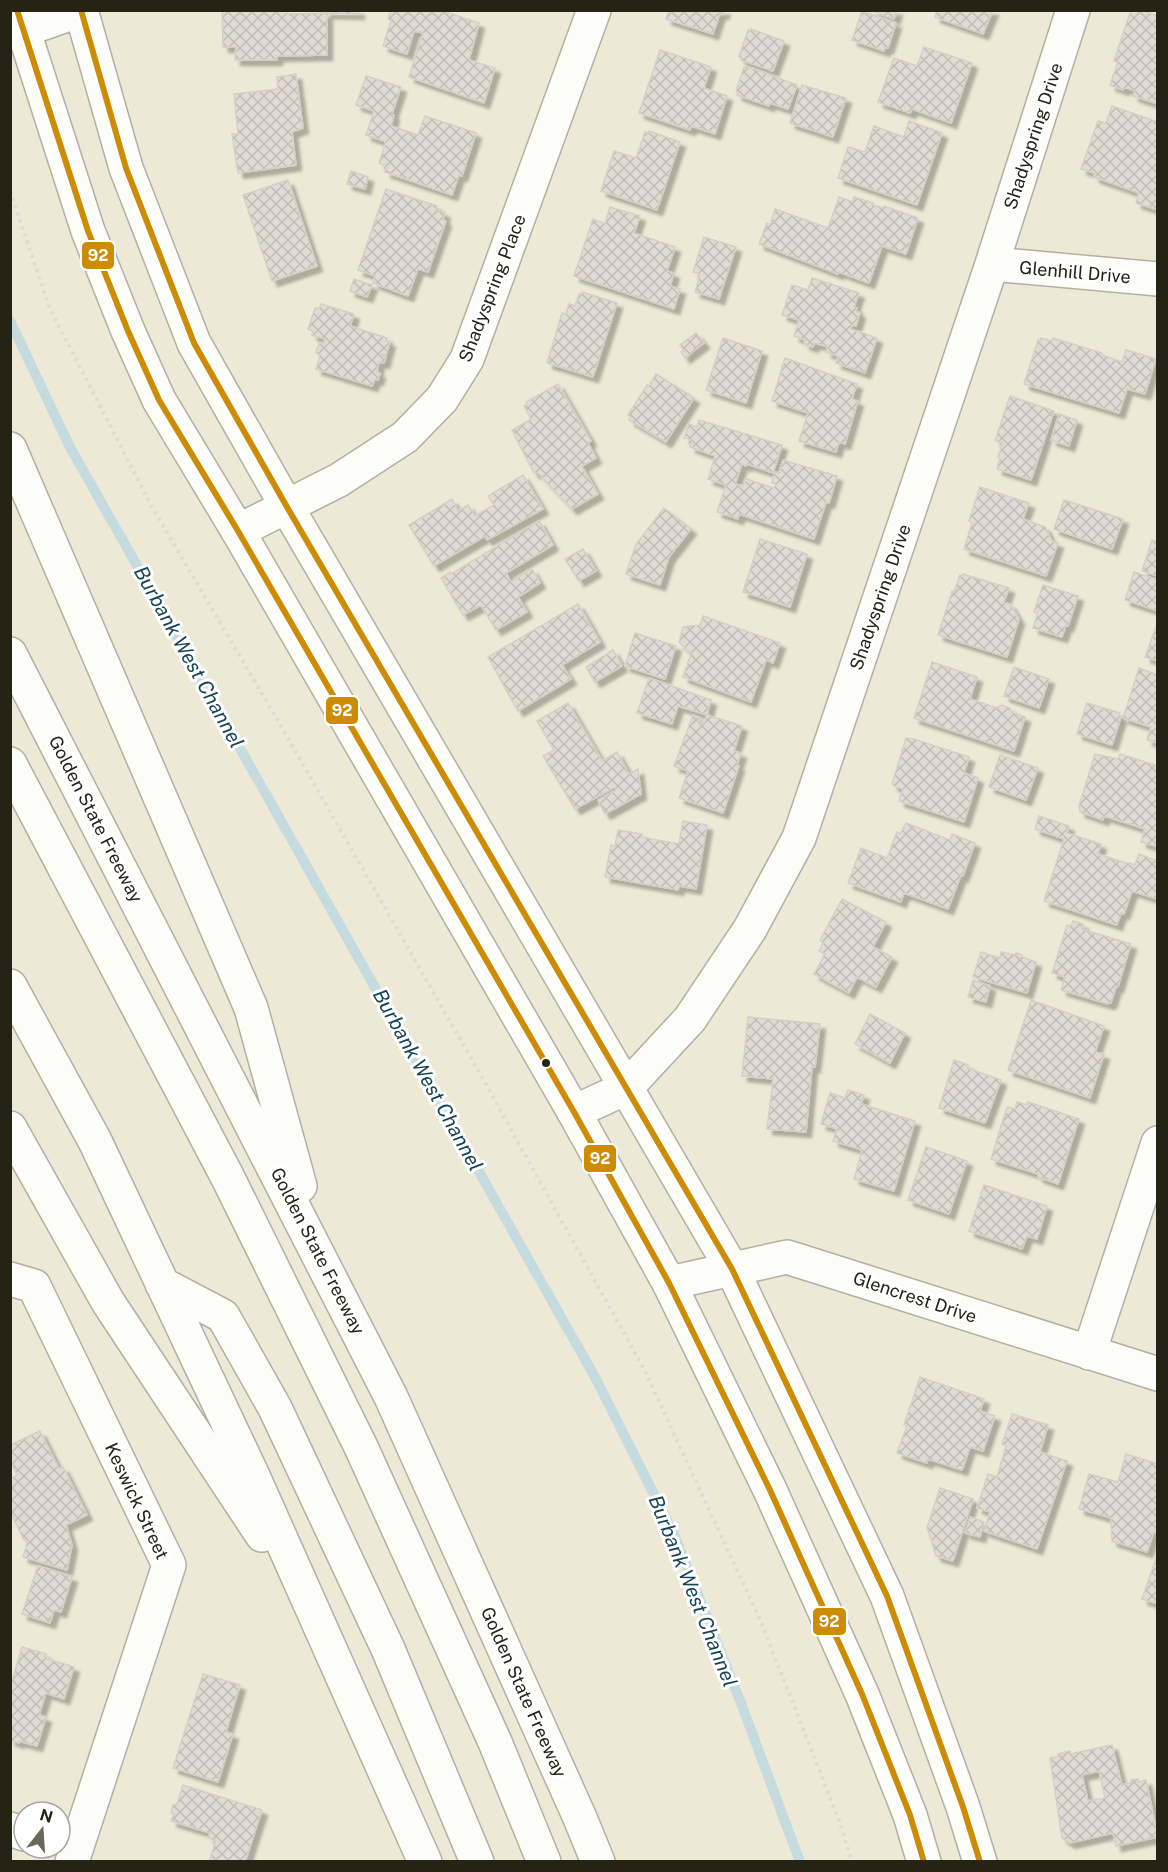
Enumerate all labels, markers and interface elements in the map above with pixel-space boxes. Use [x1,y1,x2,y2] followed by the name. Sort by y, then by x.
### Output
[999,60,1067,212] street label: Shadyspring Drive
[454,211,530,365] street label: Shadyspring Place
[81,241,115,270] line badge: 92
[88,246,108,265] text: 92
[1018,257,1132,287] street label: Glenhill Drive
[845,521,915,673] street label: Shadyspring Drive
[129,562,249,752] water label: Burbank West Channel
[325,696,359,725] line badge: 92
[332,701,352,720] text: 92
[45,732,147,906] street label: Golden State Freeway
[368,985,488,1175] water label: Burbank West Channel
[540,1057,552,1069] unlabelled marker
[583,1144,617,1173] line badge: 92
[590,1149,610,1168] text: 92
[267,1164,369,1338] street label: Golden State Freeway
[850,1267,980,1327] street label: Glencrest Drive
[101,1439,173,1563] street label: Keswick Street
[644,1492,742,1690] water label: Burbank West Channel
[477,1603,571,1781] street label: Golden State Freeway
[812,1607,847,1636] line badge: 92
[819,1612,839,1631] text: 92
[12,1800,72,1860] north arrow
[37,1805,55,1827] text: N

